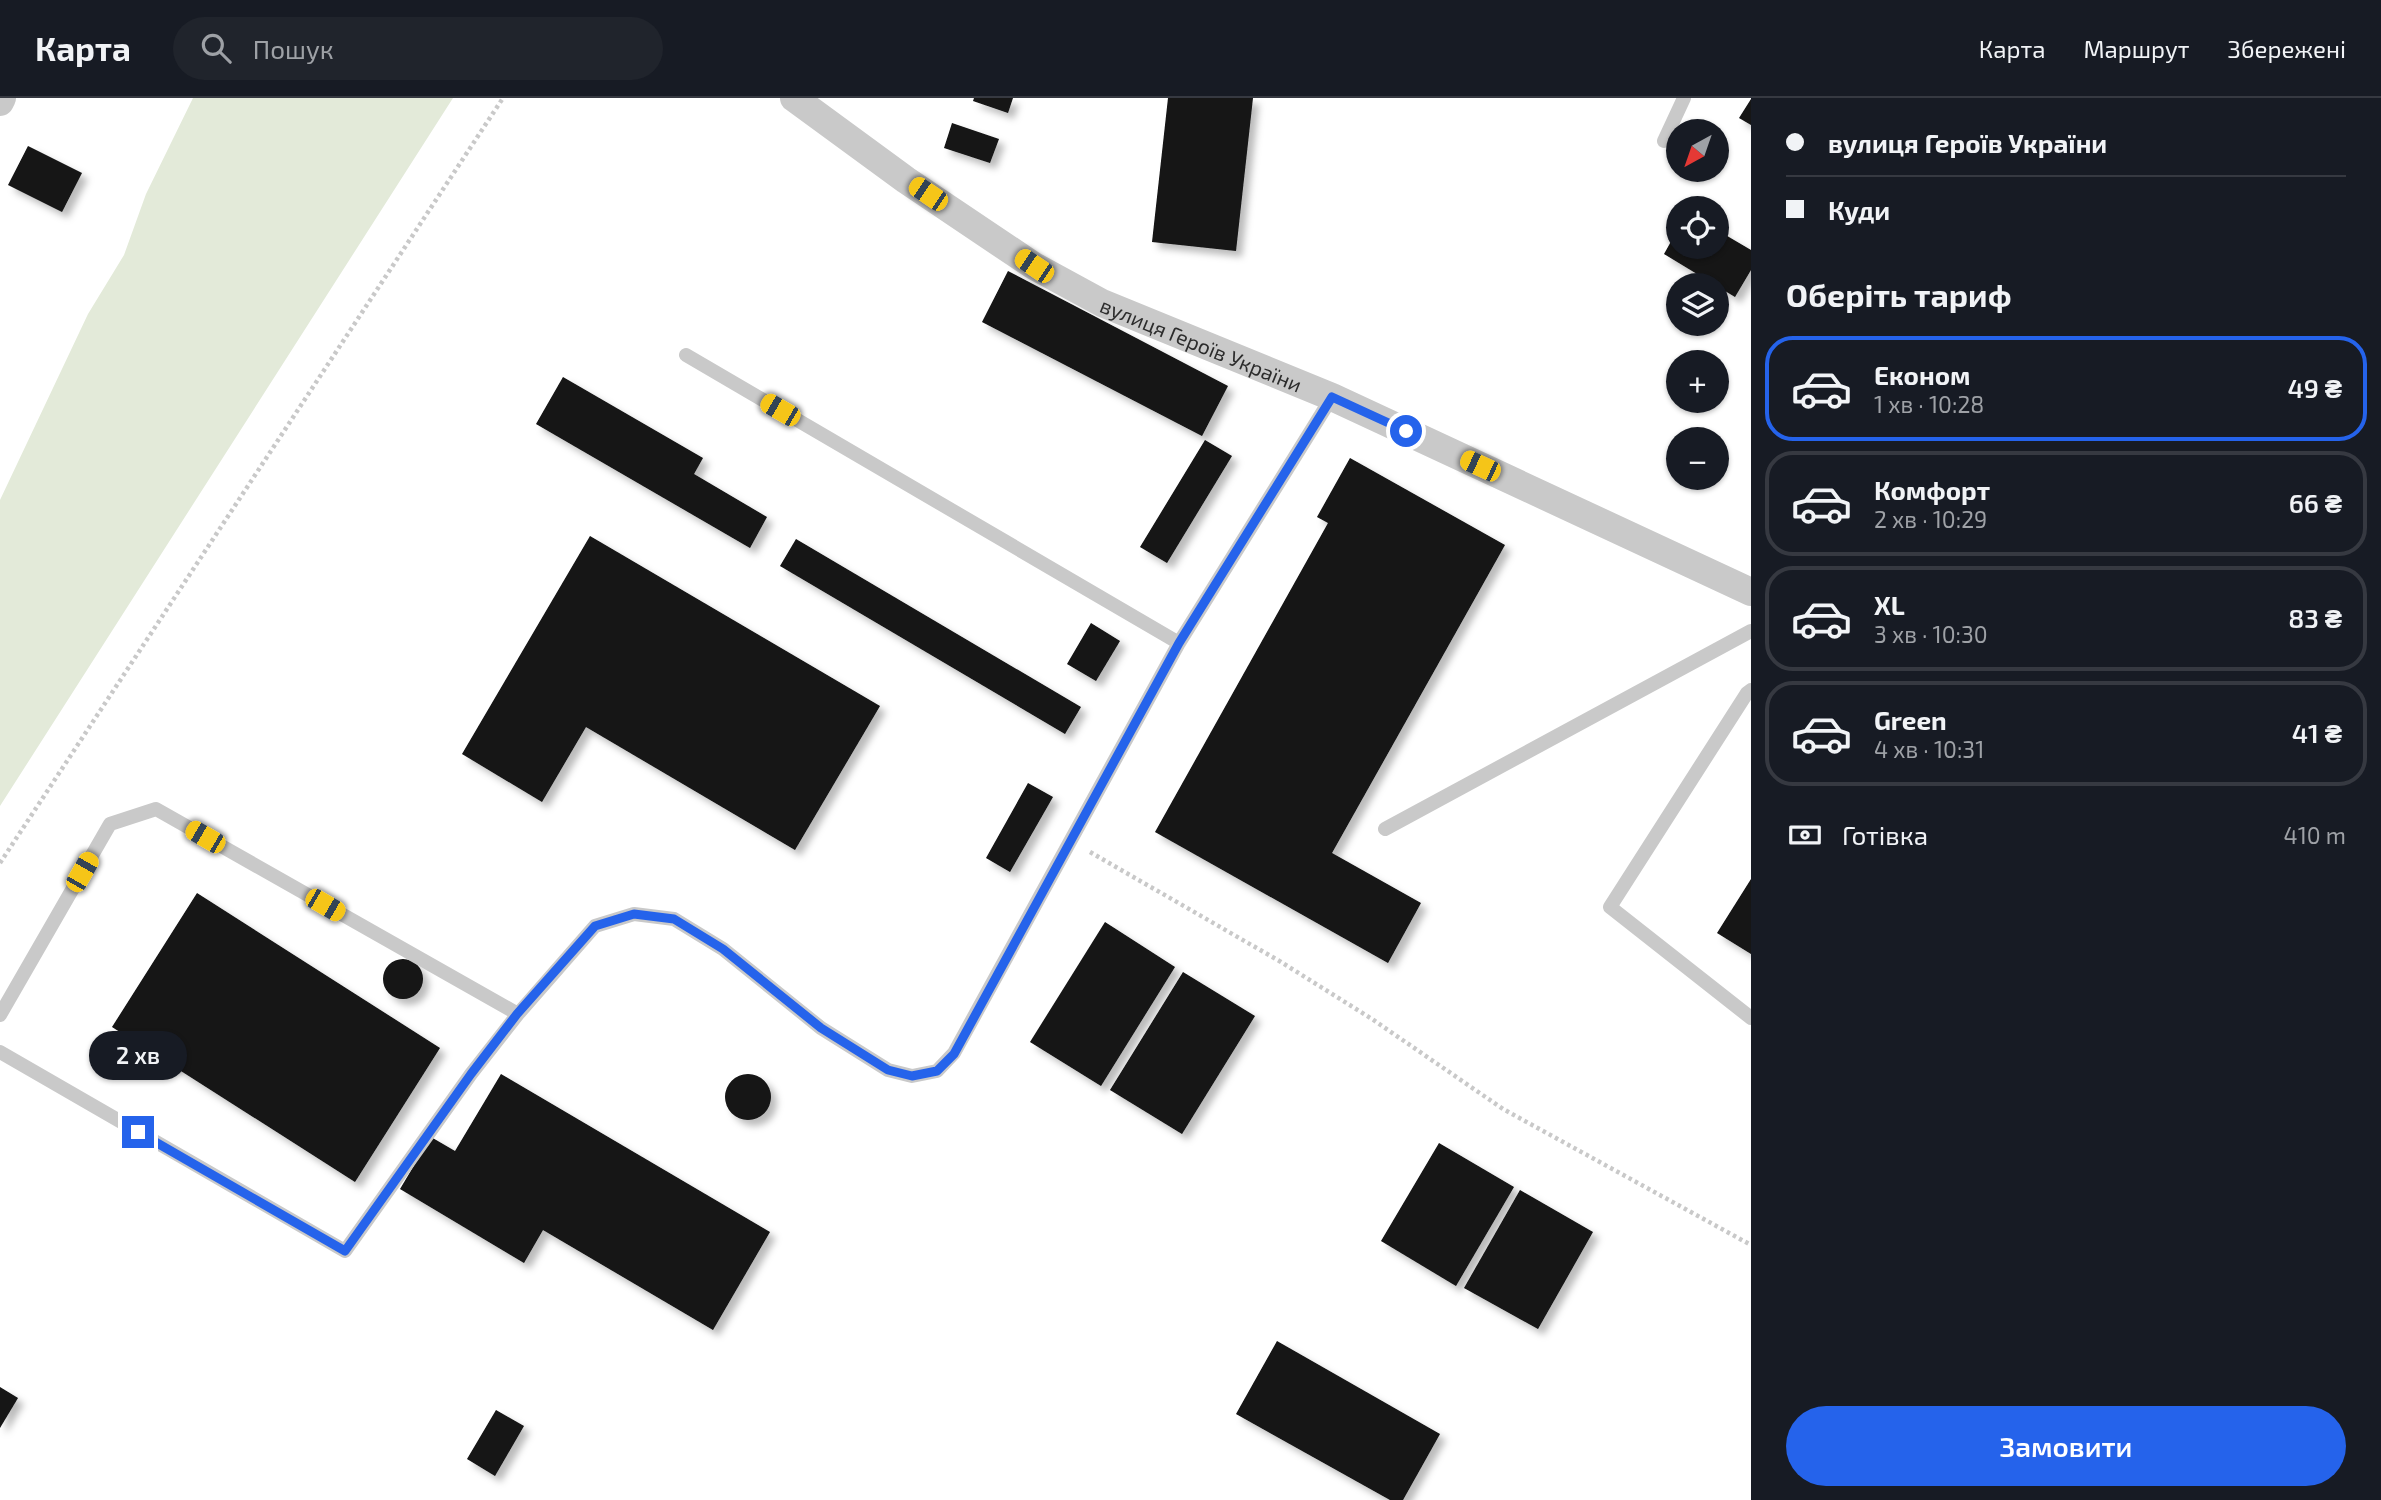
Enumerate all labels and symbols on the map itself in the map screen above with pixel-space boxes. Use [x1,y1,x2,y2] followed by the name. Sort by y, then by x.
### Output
[1666,119,1729,182] north arrow
[905,174,952,214] car
[1011,246,1058,286] car
[1097,291,1306,396] street label: вулиця Героїв України
[757,390,804,430] car
[1390,415,1422,447] route start
[1457,448,1504,484] car
[182,817,229,857] car
[63,849,102,895] car
[302,885,349,925] car
[89,1030,187,1080] callout: 2 хв
[122,1116,154,1148] route end

